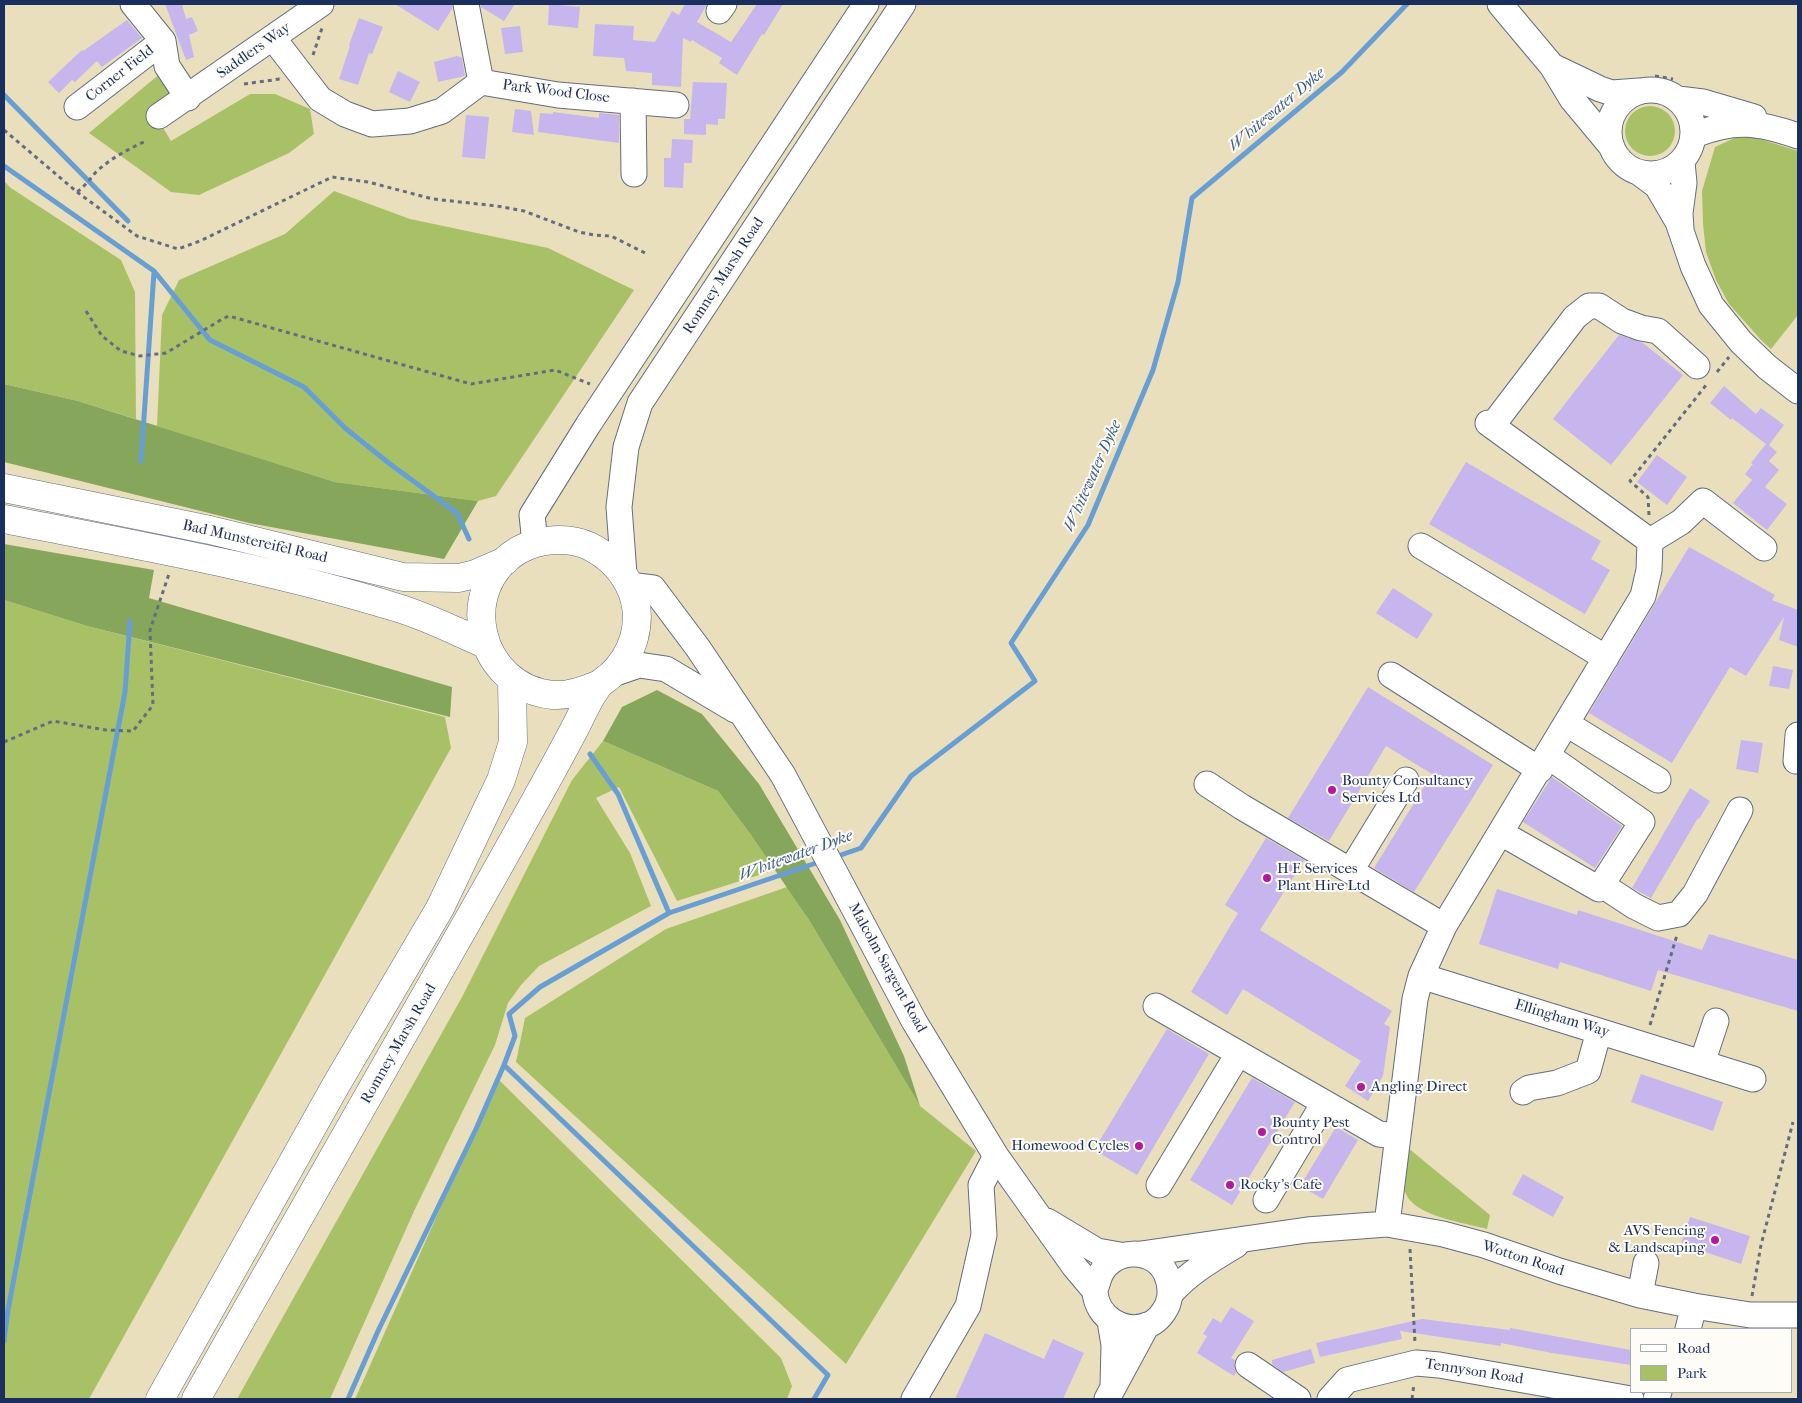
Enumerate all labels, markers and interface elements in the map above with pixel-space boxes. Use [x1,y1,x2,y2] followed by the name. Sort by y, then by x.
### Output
[214,19,294,83] street label: Saddlers Way
[82,42,158,106] street label: Corner Field
[1225,64,1329,156] water label: Whitewater Dyke
[501,76,611,108] street label: Park Wood Close
[680,214,768,338] street label: Romney Marsh Road
[1060,417,1126,535] water label: Whitewater Dyke
[181,517,329,567] street label: Bad Munstereifel Road
[1342,772,1473,807] place label: Bounty Consultancy Services Ltd
[1326,784,1338,796] marker: Bounty Consultancy Services Ltd
[737,827,855,885] water label: Whitewater Dyke
[1277,860,1370,895] place label: H E Services Plant Hire Ltd
[1261,872,1273,884] marker: H E Services Plant Hire Ltd
[844,900,930,1036] street label: Malcolm Sargent Road
[357,981,441,1107] street label: Romney Marsh Road
[1512,996,1612,1042] street label: Ellingham Way
[1371,1078,1468,1096] place label: Angling Direct
[1355,1081,1367,1093] marker: Angling Direct
[1272,1114,1350,1149] place label: Bounty Pest Control
[1256,1126,1268,1138] marker: Bounty Pest Control
[1011,1137,1129,1155] place label: Homewood Cycles
[1133,1140,1145,1152] marker: Homewood Cycles
[1240,1176,1322,1194] place label: Rocky's Cafe
[1224,1179,1236,1191] marker: Rocky's Cafe
[1608,1222,1705,1257] place label: AVS Fencing & Landscaping
[1709,1234,1721,1246] marker: AVS Fencing & Landscaping
[1480,1237,1566,1281] street label: Wotton Road
[1630,1328,1792,1393] legend
[1677,1339,1710,1357] text: Road
[1423,1355,1525,1389] street label: Tennyson Road
[1677,1364,1707,1382] text: Park

